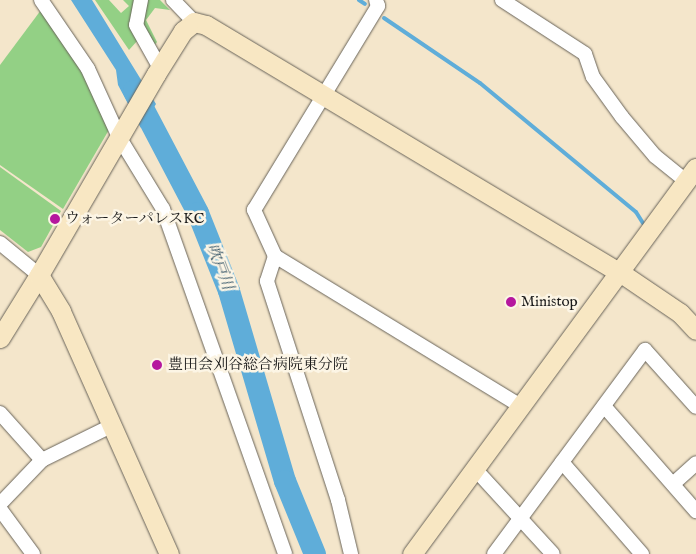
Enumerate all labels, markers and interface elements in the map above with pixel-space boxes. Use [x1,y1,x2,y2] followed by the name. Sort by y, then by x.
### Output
[65,210,206,228] place label: ウォーターパレスKC
[49,213,61,225] marker: ウォーターパレスKC
[201,241,237,293] water label: 吹戸川
[521,293,578,311] place label: Ministop
[505,296,517,308] marker: Ministop
[168,356,348,374] place label: 豊田会刈谷総合病院東分院
[150,358,164,372] marker: 豊田会刈谷総合病院東分院

